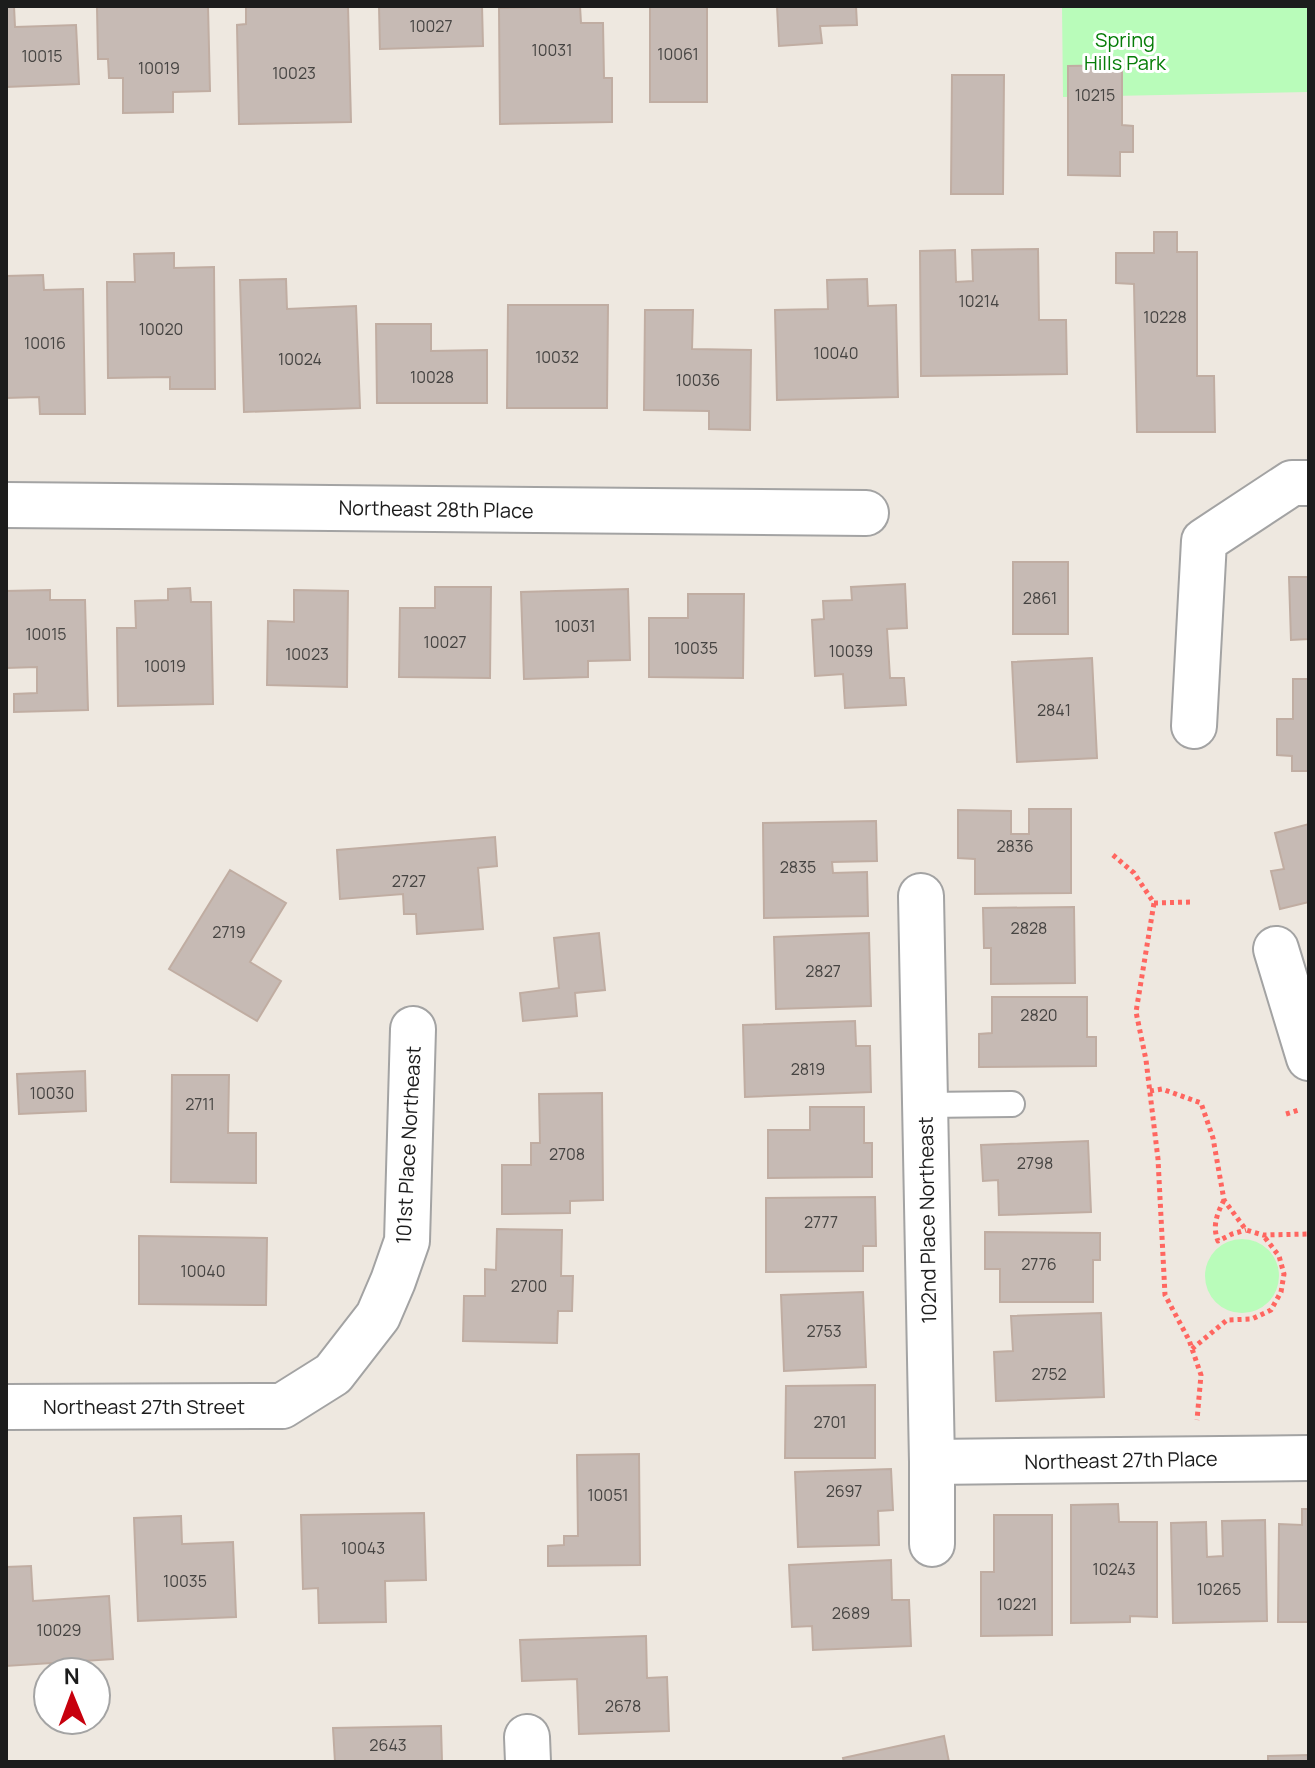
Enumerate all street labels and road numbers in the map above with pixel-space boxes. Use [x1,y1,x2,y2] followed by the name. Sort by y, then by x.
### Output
[338,494,534,524] street label: Northeast 28th Place
[389,1045,427,1245] street label: 101st Place Northeast
[912,1116,942,1324] street label: 102nd Place Northeast
[43,1393,245,1420] street label: Northeast 27th Street
[1024,1445,1218,1475] street label: Northeast 27th Place

